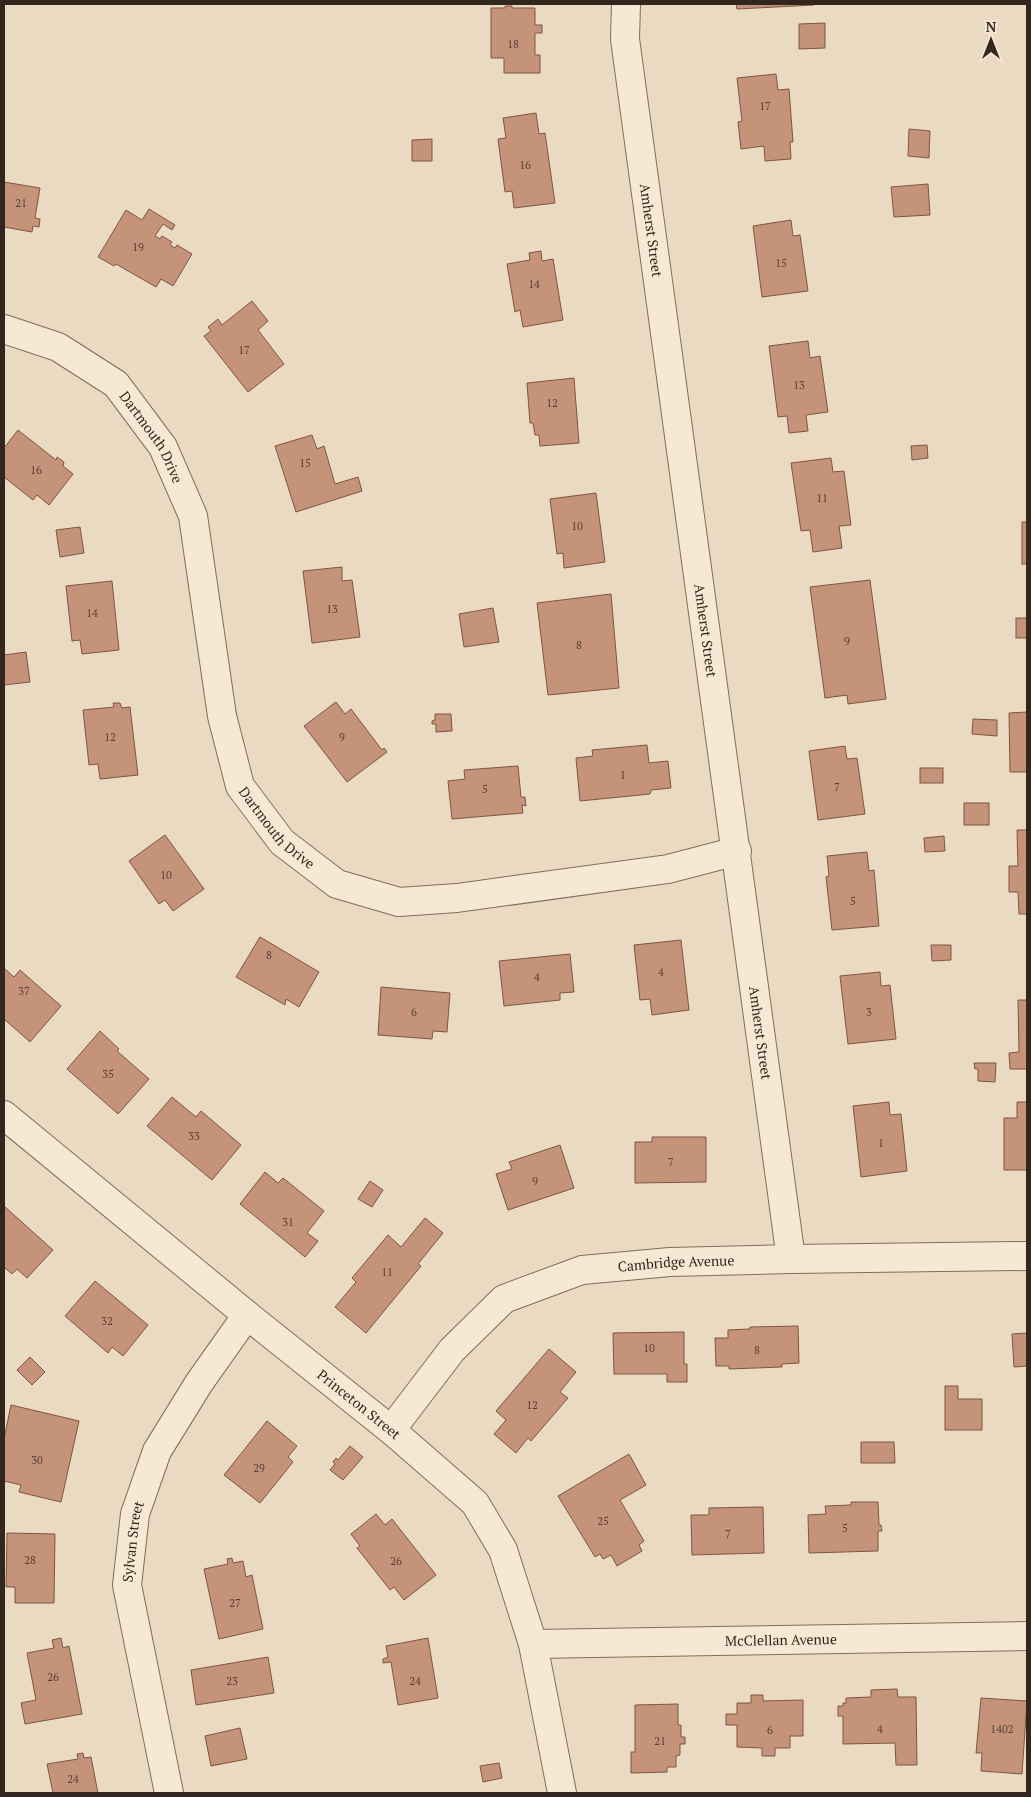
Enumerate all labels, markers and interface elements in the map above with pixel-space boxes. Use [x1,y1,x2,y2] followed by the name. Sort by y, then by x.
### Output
[966,15,1016,65] north arrow
[986,17,997,36] text: N
[507,37,519,51] house number: 18
[759,99,771,113] house number: 17
[519,158,531,172] house number: 16
[636,182,667,279] street label: Amherst Street
[15,196,27,210] house number: 21
[132,240,144,254] house number: 19
[775,256,787,270] house number: 15
[528,277,540,291] house number: 14
[238,343,250,357] house number: 17
[793,378,805,392] house number: 13
[116,387,188,486] street label: Dartmouth Drive
[546,396,558,410] house number: 12
[299,456,311,470] house number: 15
[30,463,42,477] house number: 16
[816,491,828,505] house number: 11
[571,519,583,533] house number: 10
[690,582,722,679] street label: Amherst Street
[326,602,338,616] house number: 13
[86,606,98,620] house number: 14
[844,634,850,648] house number: 9
[576,638,582,652] house number: 8
[104,730,116,744] house number: 12
[339,730,345,744] house number: 9
[620,768,626,782] house number: 1
[834,780,840,794] house number: 7
[482,782,488,796] house number: 5
[235,783,319,873] street label: Dartmouth Drive
[160,868,172,882] house number: 10
[850,894,856,908] house number: 5
[266,948,272,962] house number: 8
[658,965,664,979] house number: 4
[534,970,540,984] house number: 4
[18,984,30,998] house number: 37
[745,985,777,1082] street label: Amherst Street
[411,1005,417,1019] house number: 6
[866,1005,872,1019] house number: 3
[102,1067,114,1081] house number: 35
[188,1129,200,1143] house number: 33
[878,1136,884,1150] house number: 1
[668,1155,674,1169] house number: 7
[532,1174,538,1188] house number: 9
[282,1215,294,1229] house number: 31
[617,1250,735,1276] street label: Cambridge Avenue
[381,1265,393,1279] house number: 11
[101,1314,113,1328] house number: 32
[643,1341,655,1355] house number: 10
[754,1343,760,1357] house number: 8
[314,1365,406,1444] street label: Princeton Street
[526,1398,538,1412] house number: 12
[31,1453,43,1467] house number: 30
[253,1461,265,1475] house number: 29
[117,1497,148,1583] street label: Sylvan Street
[597,1514,609,1528] house number: 25
[842,1521,848,1535] house number: 5
[725,1527,731,1541] house number: 7
[24,1553,36,1567] house number: 28
[390,1554,402,1568] house number: 26
[229,1596,241,1610] house number: 27
[725,1629,837,1650] street label: McClellan Avenue
[47,1670,59,1684] house number: 26
[226,1674,238,1688] house number: 23
[409,1674,421,1688] house number: 24
[877,1722,883,1736] house number: 4
[990,1722,1014,1736] house number: 1402
[767,1723,773,1737] house number: 6
[654,1734,666,1748] house number: 21
[67,1772,79,1786] house number: 24

